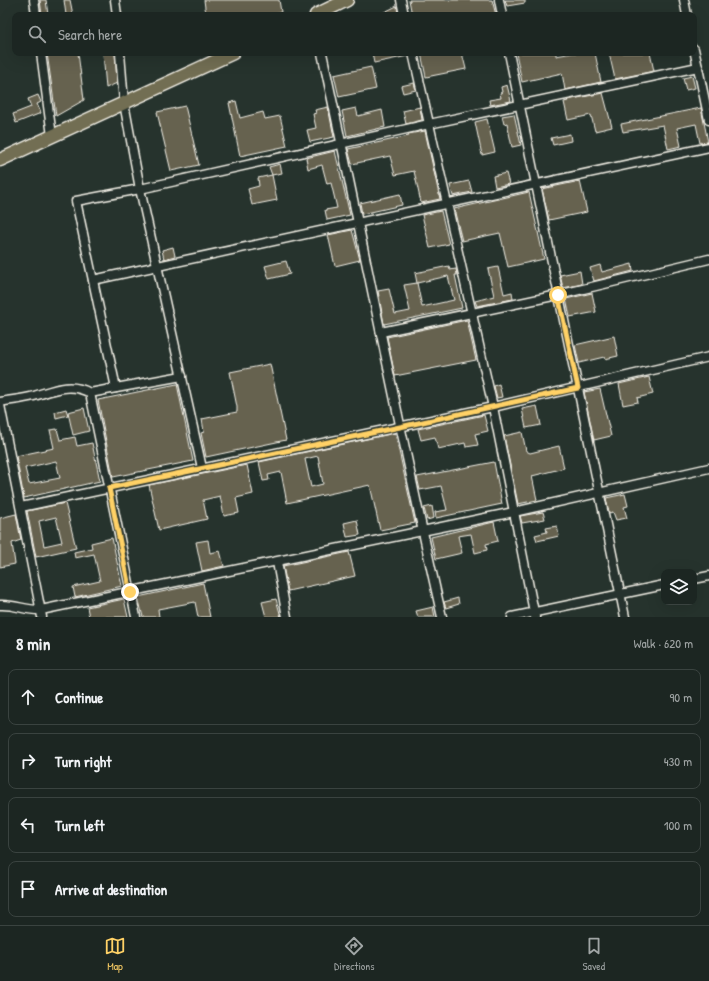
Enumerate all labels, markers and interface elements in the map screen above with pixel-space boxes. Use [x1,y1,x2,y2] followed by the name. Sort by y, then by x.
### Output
[12,12,697,56] search box
[26,23,48,45] icon: search
[58,24,122,45] text: Search here
[549,286,567,304] route start
[661,569,697,605] map controls
[661,569,697,605] button: layers
[121,583,139,601] route end
[16,632,50,655] text: 8 min
[634,634,693,652] text: Walk · 620 m
[17,686,39,708] icon: ahead
[55,687,103,708] text: Continue
[670,688,692,706] text: 90 m
[17,750,39,772] icon: right
[55,751,111,772] text: Turn right
[664,752,692,770] text: 430 m
[17,814,39,836] icon: left
[55,815,105,836] text: Turn left
[664,816,692,834] text: 100 m
[17,878,39,900] icon: arrive
[55,879,167,900] text: Arrive at destination
[104,935,126,973] tab: Map
[334,935,375,973] tab: Directions
[583,935,605,973] tab: Saved

